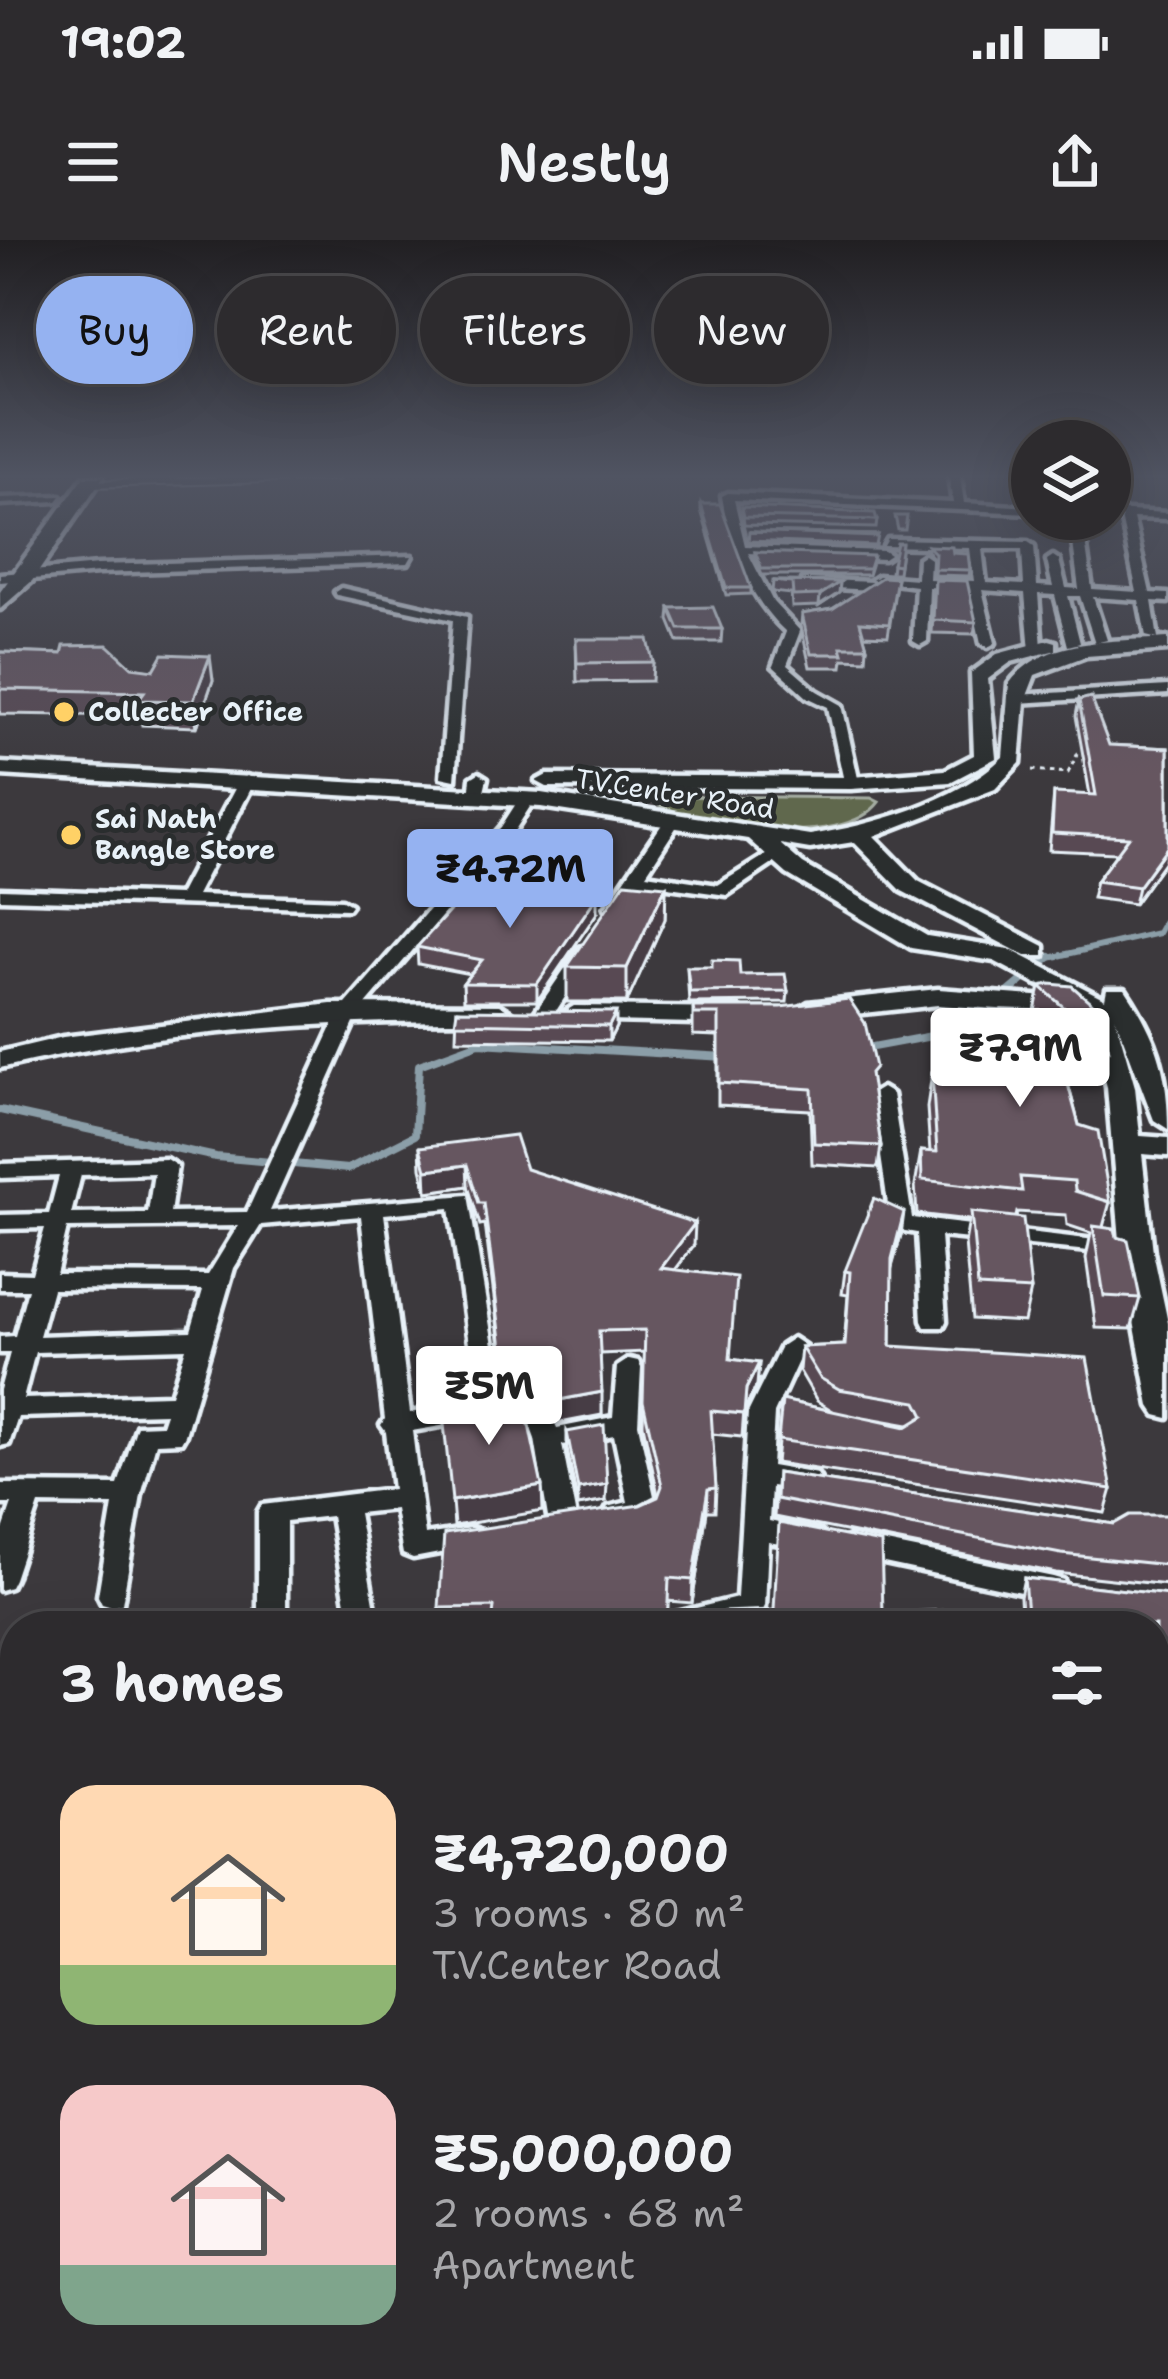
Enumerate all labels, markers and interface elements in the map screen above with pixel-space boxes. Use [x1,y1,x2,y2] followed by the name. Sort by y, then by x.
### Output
[60,12,186,72] text: 19:02
[497,126,671,198] text: Nestly
[60,129,126,195] icon: menu
[1042,129,1108,195] icon: share
[36,276,193,384] chip: Buy
[217,276,396,384] chip: Rent
[420,276,630,384] chip: Filters
[654,276,829,384] chip: New
[1011,420,1131,540] map controls
[1011,420,1131,540] button: layers
[88,693,303,730] place label: Collecter Office
[51,699,77,725] marker: Collecter Office
[573,760,777,827] street label: T.V.Center Road
[95,800,275,868] place label: Sai Nath Bangle Store
[58,822,84,848] marker: Sai Nath Bangle Store
[412,829,608,931] pin: ₹4.72M
[434,842,586,894] text: ₹4.72M
[936,1008,1104,1110] pin: ₹7.9M
[958,1021,1082,1073] text: ₹7.9M
[431,1346,547,1448] pin: ₹5M
[443,1359,535,1411] text: ₹5M
[60,1649,284,1717] text: 3 homes
[1044,1650,1110,1716] icon: filters
[432,1819,729,1887] text: ₹4,720,000
[156,1833,300,1977] icon: home
[432,1887,745,1939] text: 3 rooms · 80 m²
[432,1939,722,1991] text: T.V.Center Road
[432,2119,733,2187] text: ₹5,000,000
[156,2133,300,2277] icon: home
[432,2187,744,2239] text: 2 rooms · 68 m²
[432,2239,635,2291] text: Apartment

